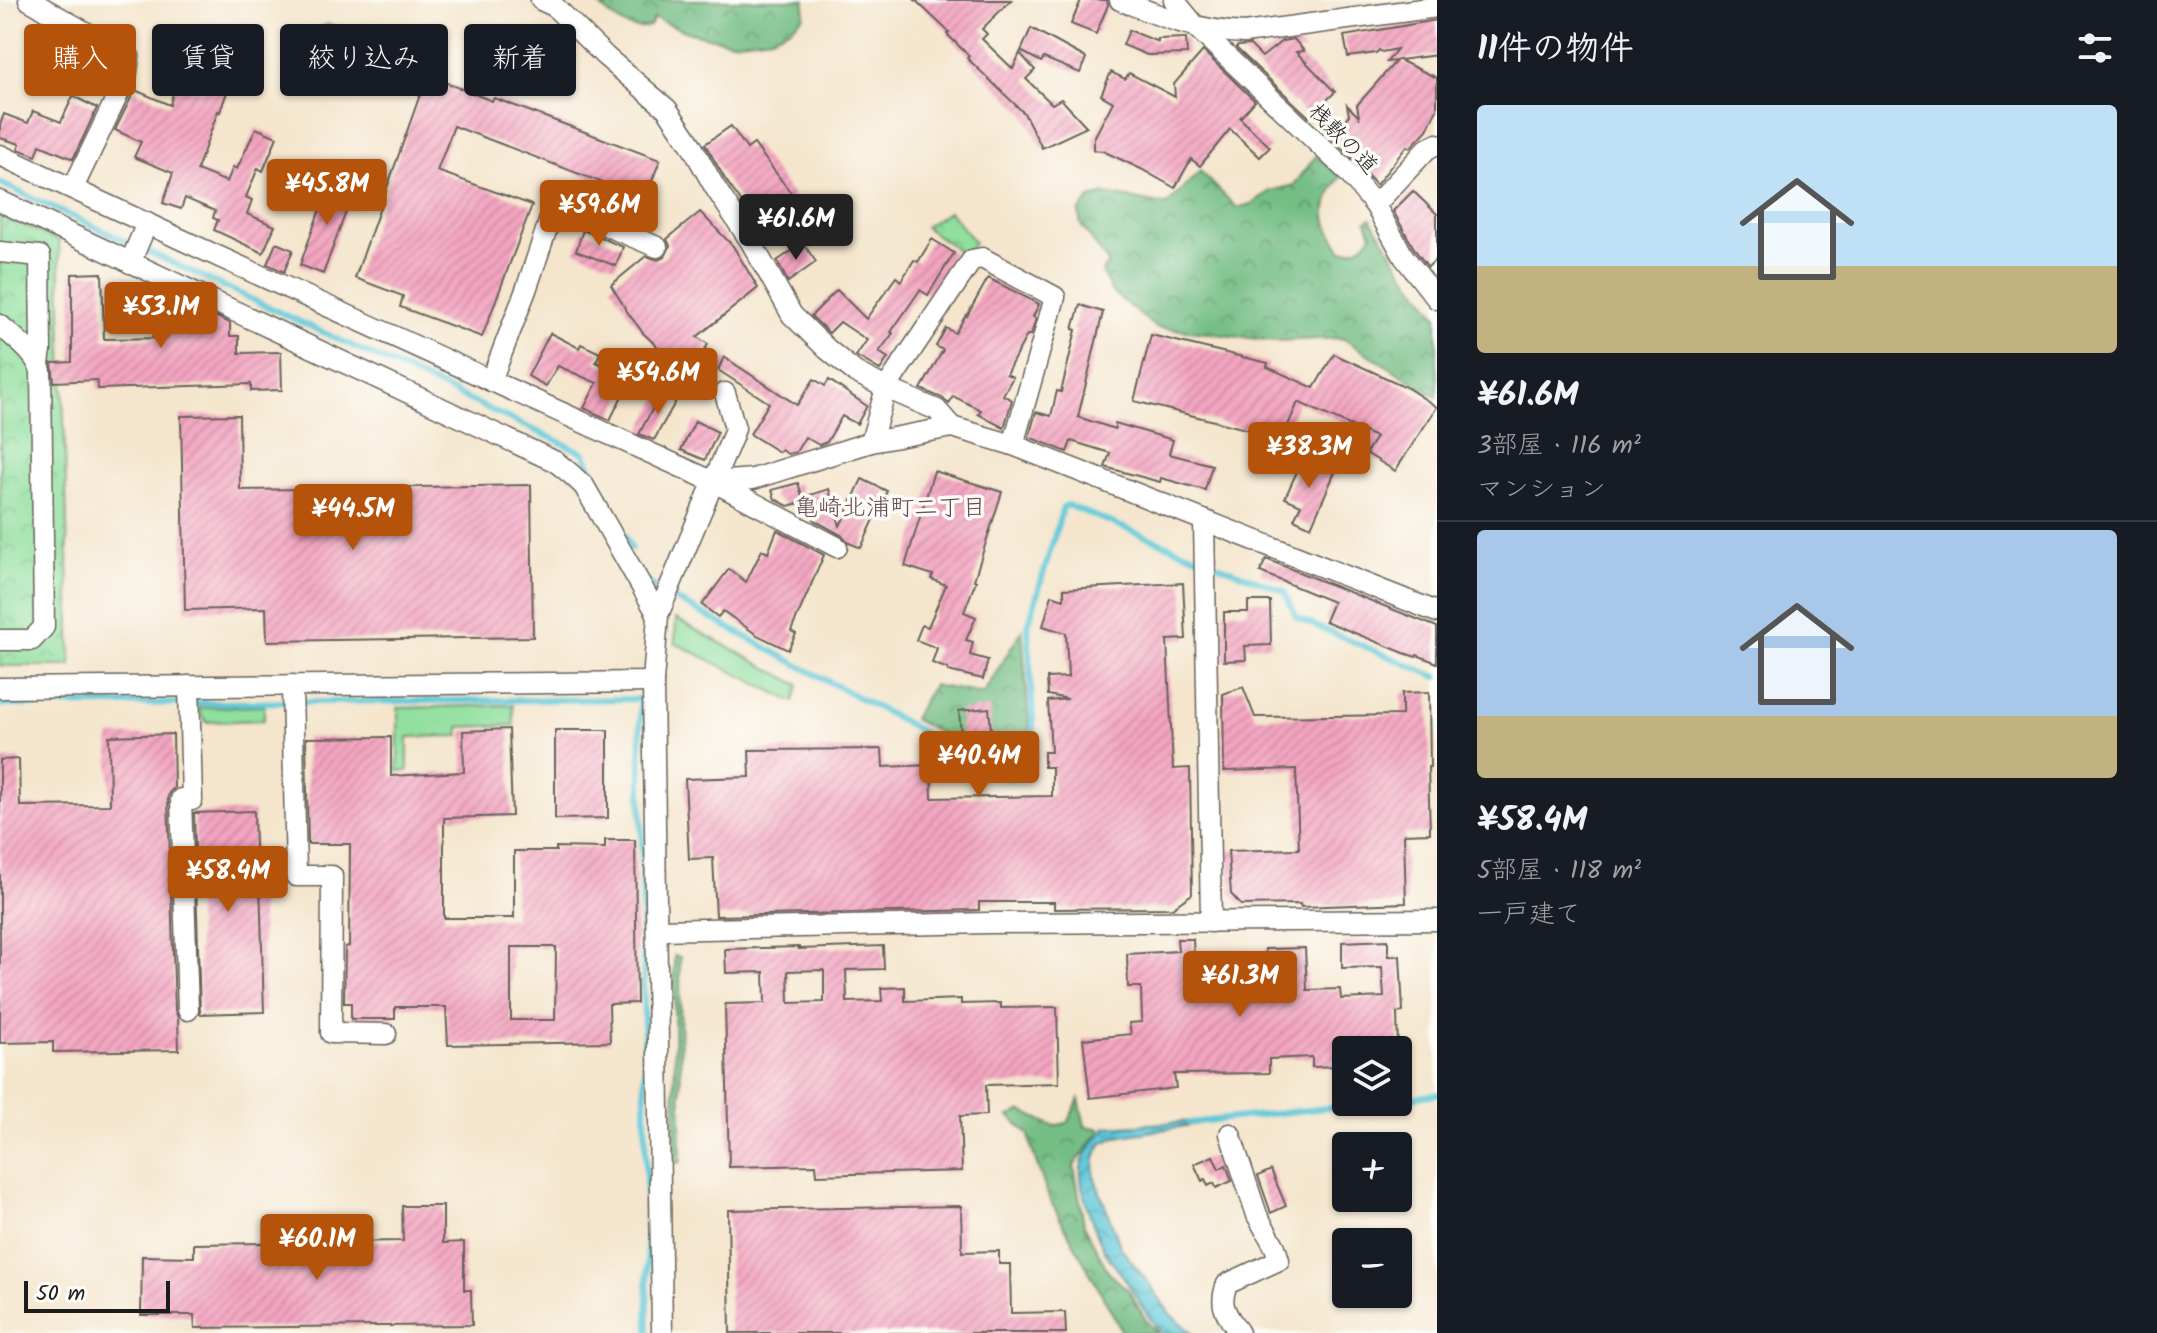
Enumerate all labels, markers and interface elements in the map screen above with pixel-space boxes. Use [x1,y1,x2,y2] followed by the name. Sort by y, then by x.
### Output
[1477,23,1634,77] text: 11件の物件
[24,24,136,96] chip: 購入
[152,24,264,96] chip: 賃貸
[280,24,448,96] chip: 絞り込み
[464,24,576,96] chip: 新着
[2073,26,2117,70] icon: filters
[1299,96,1385,184] street label: 桟敷の道
[1725,157,1869,301] icon: home
[262,159,392,227] pin: ¥45.8M
[285,164,369,206] text: ¥45.8M
[534,180,664,248] pin: ¥59.6M
[558,185,640,227] text: ¥59.6M
[731,194,861,262] pin: ¥61.6M
[757,199,835,241] text: ¥61.6M
[96,282,226,350] pin: ¥53.1M
[122,287,200,329] text: ¥53.1M
[593,348,723,416] pin: ¥54.6M
[616,353,700,395] text: ¥54.6M
[1477,369,1579,423] text: ¥61.6M
[1244,422,1374,490] pin: ¥38.3M
[1477,425,1641,467] text: 3部屋 · 116 m²
[1266,427,1352,469] text: ¥38.3M
[1477,469,1606,511] text: マンション
[288,484,418,552] pin: ¥44.5M
[311,489,395,531] text: ¥44.5M
[794,489,986,528] district label: 亀崎北浦町二丁目
[1725,582,1869,726] icon: home
[914,731,1044,799] pin: ¥40.4M
[937,736,1021,778] text: ¥40.4M
[1477,794,1587,848] text: ¥58.4M
[163,846,293,914] pin: ¥58.4M
[1477,850,1641,892] text: 5部屋 · 118 m²
[186,851,270,893] text: ¥58.4M
[1477,894,1581,936] text: 一戸建て
[1175,951,1305,1019] pin: ¥61.3M
[1201,956,1279,998] text: ¥61.3M
[1332,1036,1412,1308] map controls
[1332,1036,1412,1116] button: layers
[1332,1132,1412,1212] button: +
[252,1214,382,1282] pin: ¥60.1M
[278,1219,356,1261] text: ¥60.1M
[1332,1228,1412,1308] button: −
[24,1277,170,1313] scale bar
[36,1277,85,1312] text: 50 m

